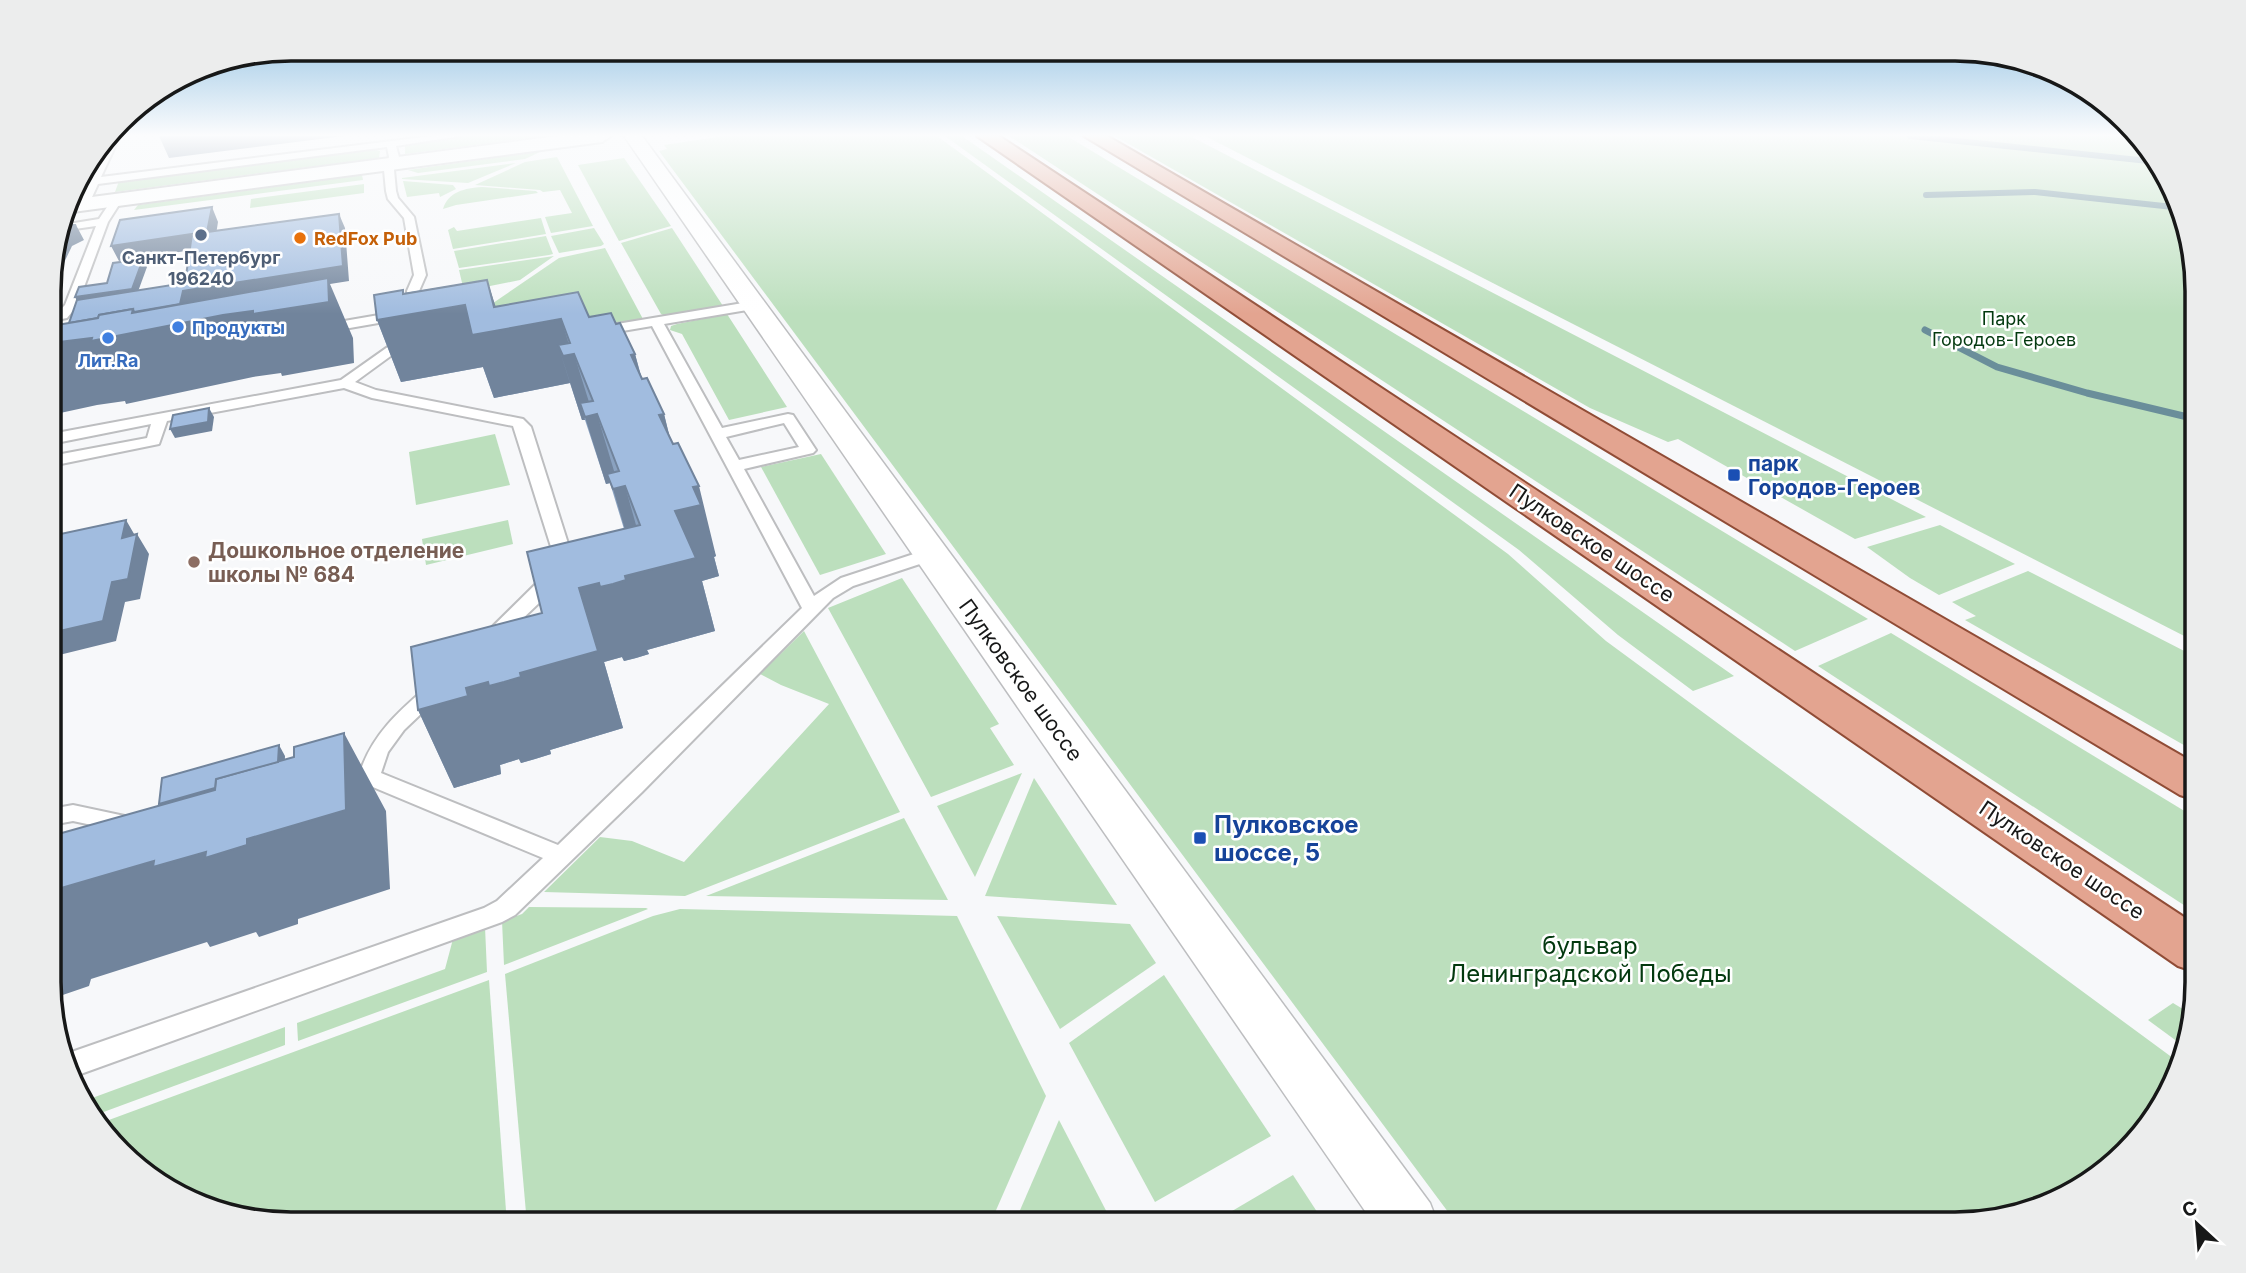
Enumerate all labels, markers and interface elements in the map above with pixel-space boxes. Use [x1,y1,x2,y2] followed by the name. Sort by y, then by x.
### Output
[193,227,209,243] marker: Санкт-Петербург 196240
[314,228,417,249] place label: RedFox Pub
[292,230,308,246] marker: RedFox Pub
[122,247,280,289] place label: Санкт-Петербург 196240
[1932,308,2076,350] park label: Парк Городов-Героев
[192,317,285,338] place label: Продукты
[170,319,186,335] marker: Продукты
[100,330,116,346] marker: Лит.Ra
[78,350,138,371] place label: Лит.Ra
[1748,451,1920,500] place label: парк Городов-Героев
[1726,467,1742,483] marker: парк Городов-Героев
[1505,478,1679,608] street label: Пулковское шоссе
[208,538,464,587] place label: Дошкольное отделение школы № 684
[186,554,202,570] marker: Дошкольное отделение школы № 684
[954,594,1088,766] street label: Пулковское шоссе
[1975,795,2149,925] street label: Пулковское шоссе
[1214,810,1359,867] place label: Пулковское шоссе, 5
[1192,830,1208,846] marker: Пулковское шоссе, 5
[1448,931,1732,988] park label: бульвар Ленинградской Победы
[2162,1189,2232,1259] north arrow
[2178,1196,2201,1223] text: С

